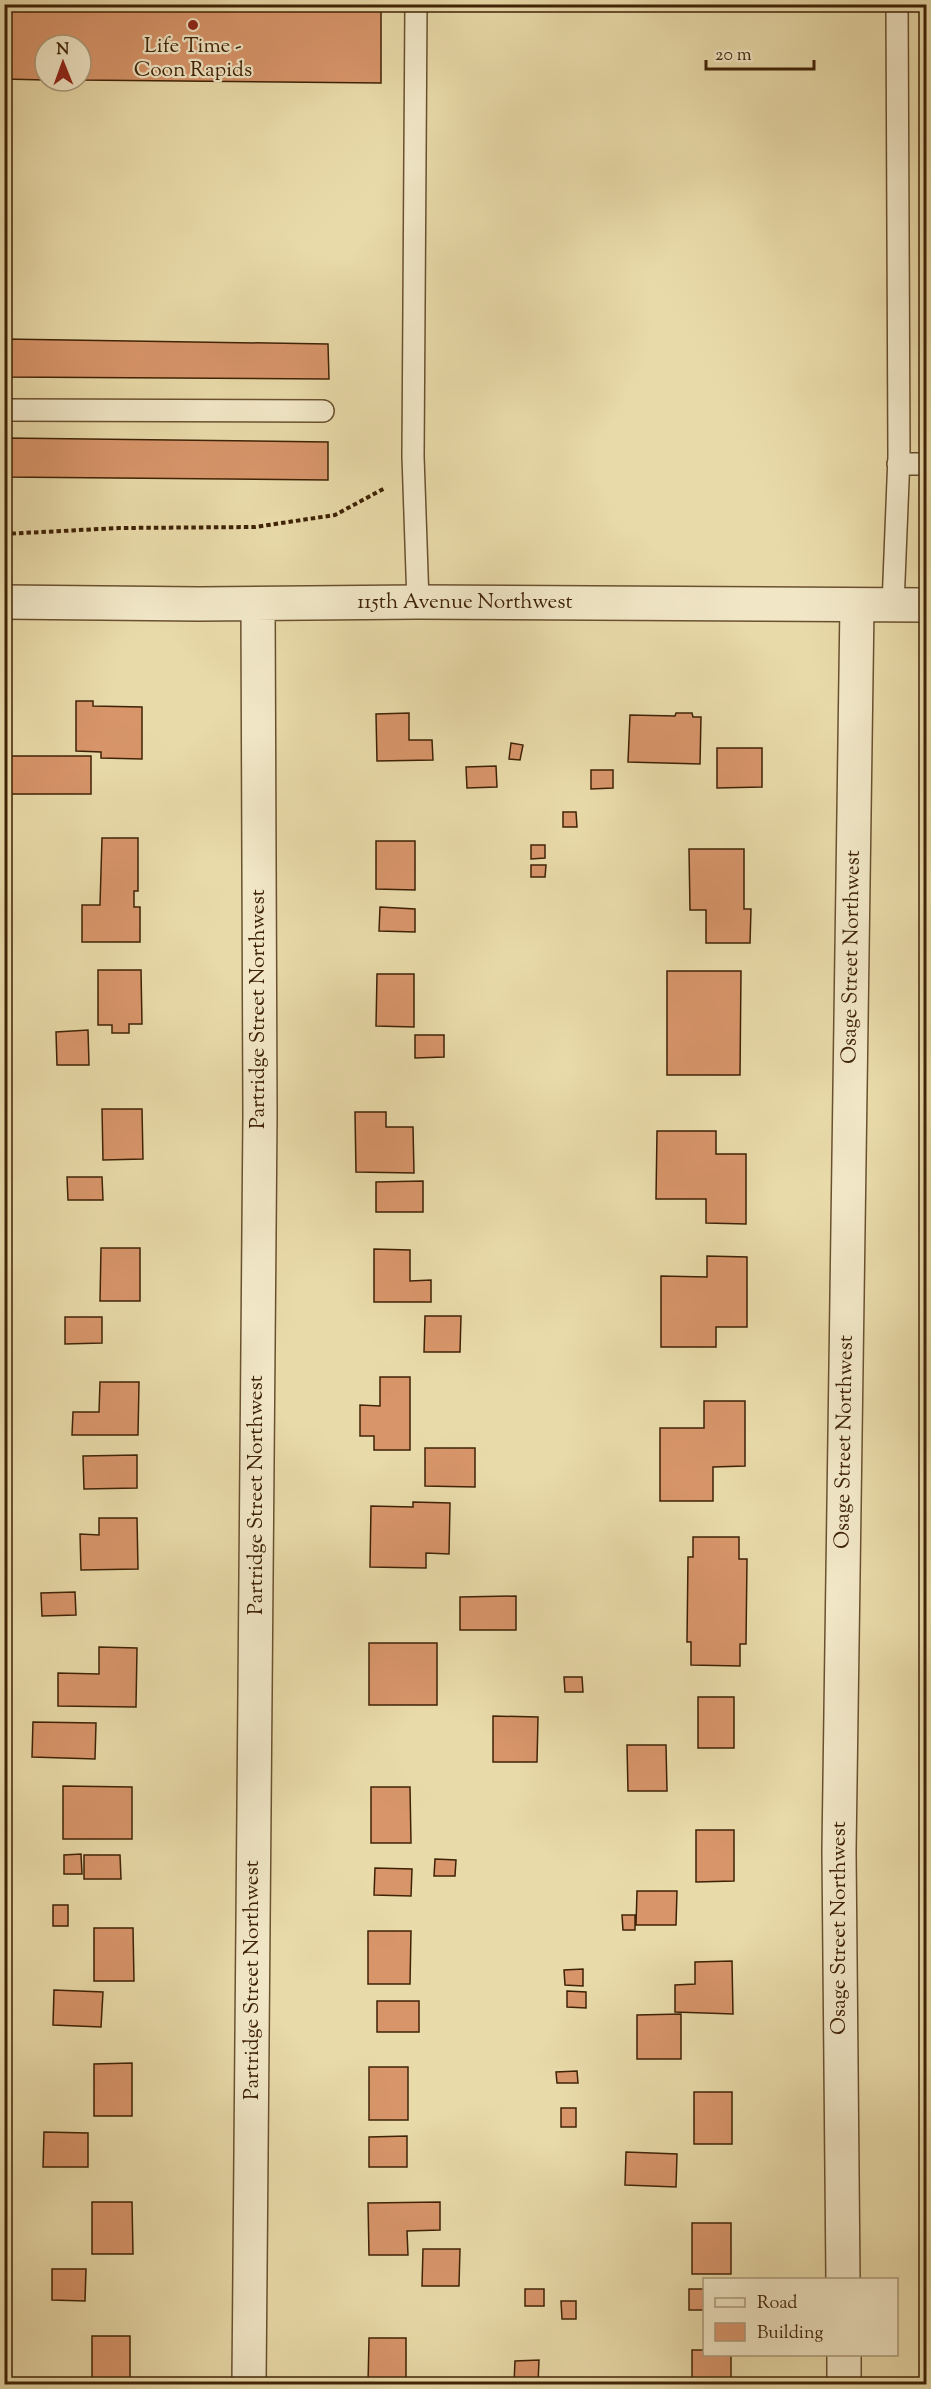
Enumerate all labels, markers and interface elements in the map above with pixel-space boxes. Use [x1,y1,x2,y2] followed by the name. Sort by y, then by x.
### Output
[186,18,200,32] marker: Life Time - Coon Rapids
[134,32,252,86] place label: Life Time - Coon Rapids
[33,33,93,93] north arrow
[706,33,814,71] scale bar
[56,39,70,62] text: N
[715,43,752,69] text: 20 m
[357,588,573,618] street label: 115th Avenue Northwest
[835,850,869,1064] street label: Osage Street Northwest
[244,889,274,1129] street label: Partridge Street Northwest
[828,1335,862,1549] street label: Osage Street Northwest
[242,1375,272,1615] street label: Partridge Street Northwest
[825,1821,855,2035] street label: Osage Street Northwest
[238,1860,268,2100] street label: Partridge Street Northwest
[703,2278,898,2356] legend
[757,2291,797,2317] text: Road
[757,2321,823,2347] text: Building

